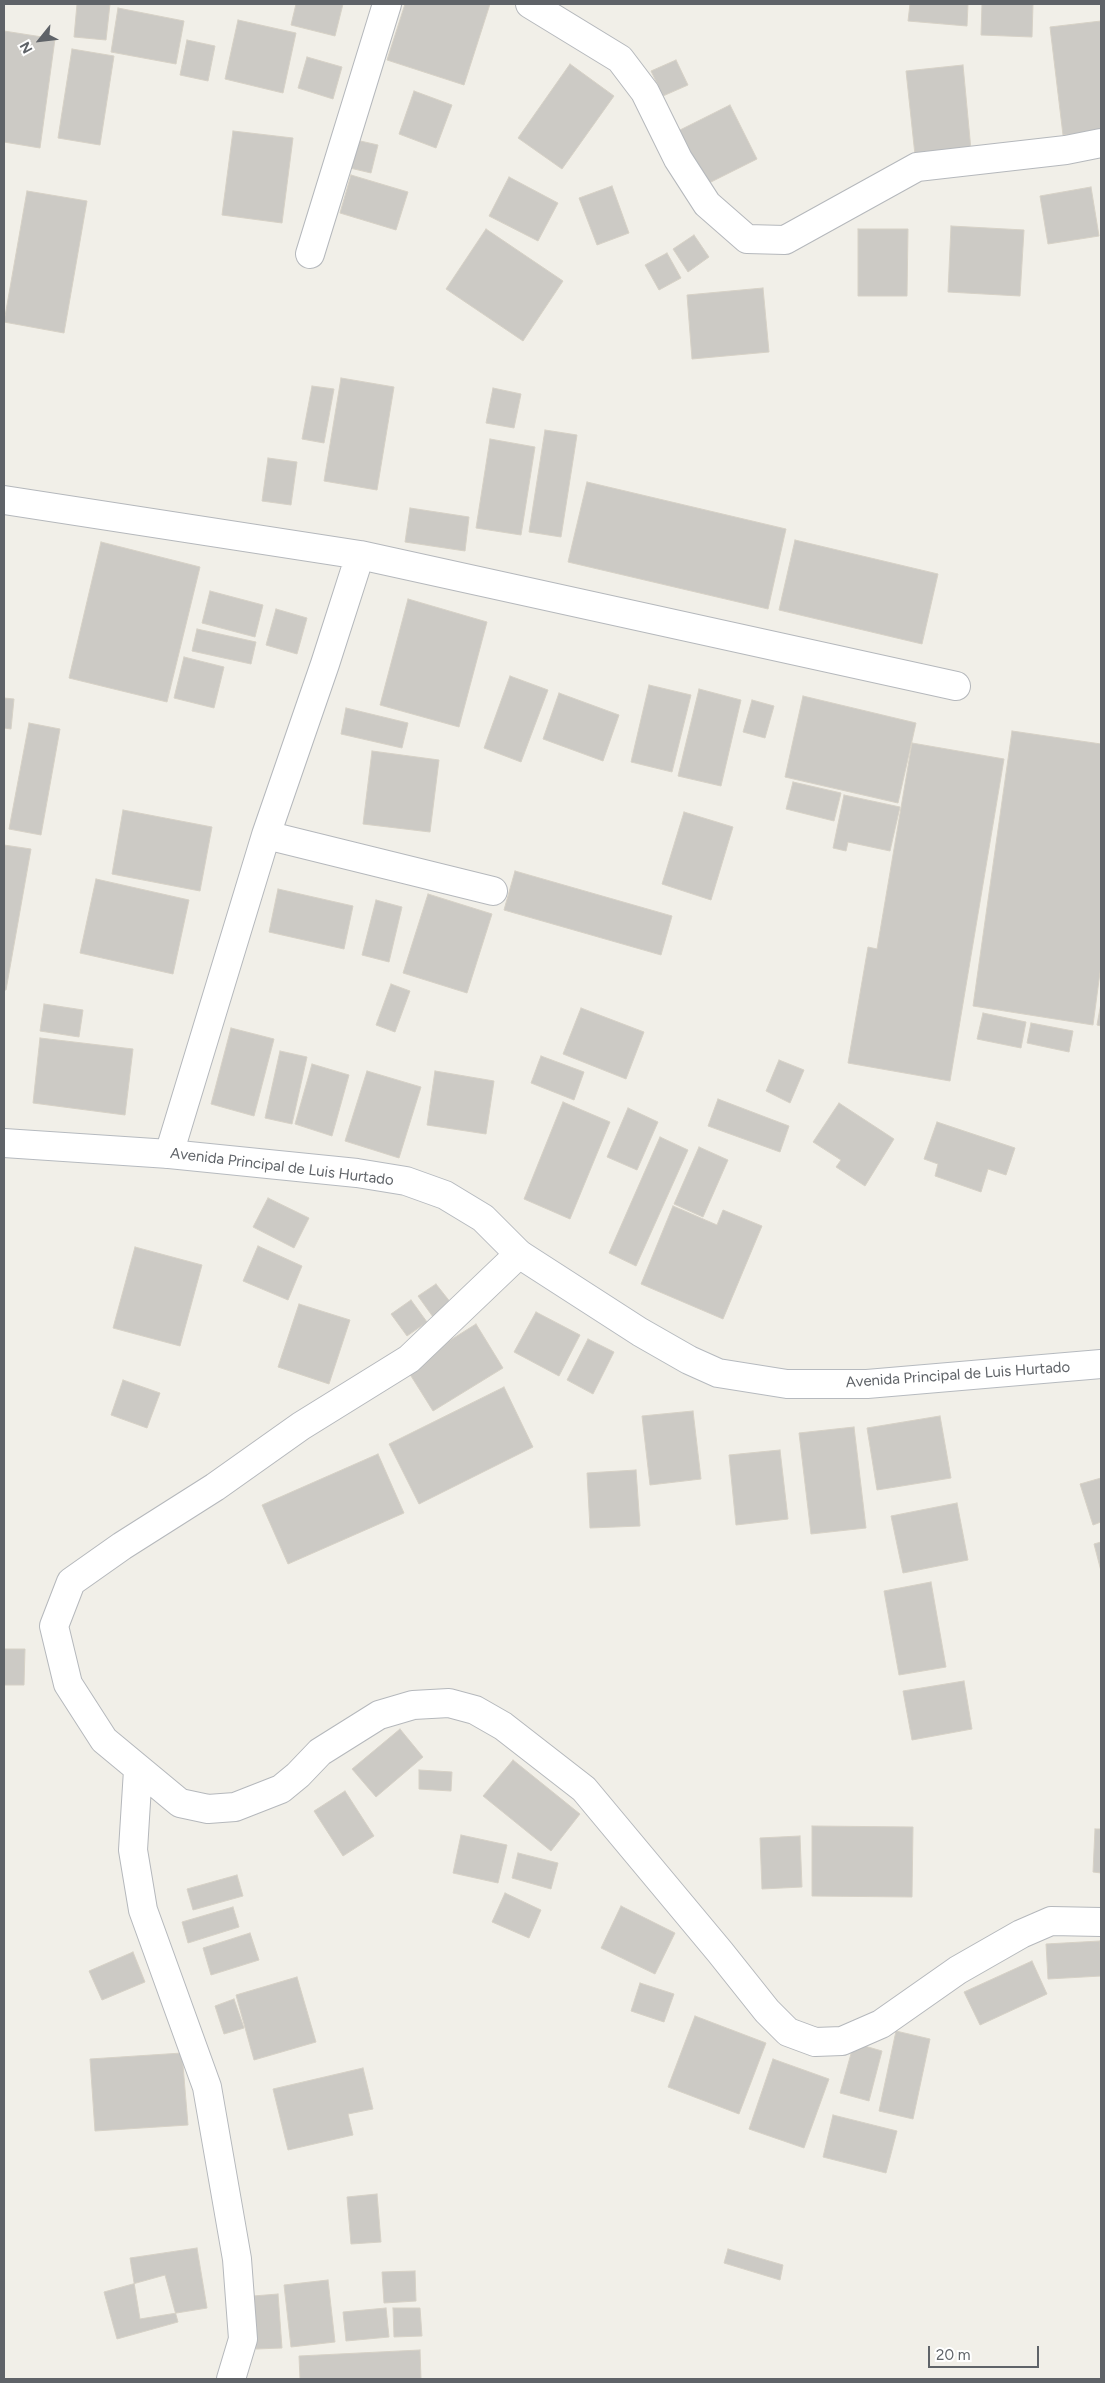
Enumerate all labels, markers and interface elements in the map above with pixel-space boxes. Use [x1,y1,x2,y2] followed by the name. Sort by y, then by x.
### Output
[15,15,65,65] north arrow
[16,39,37,56] text: N
[169,1144,395,1190] street label: Avenida Principal de Luis Hurtado
[845,1358,1071,1392] street label: Avenida Principal de Luis Hurtado
[930,2336,1041,2368] scale bar
[936,2346,970,2364] text: 20 m

